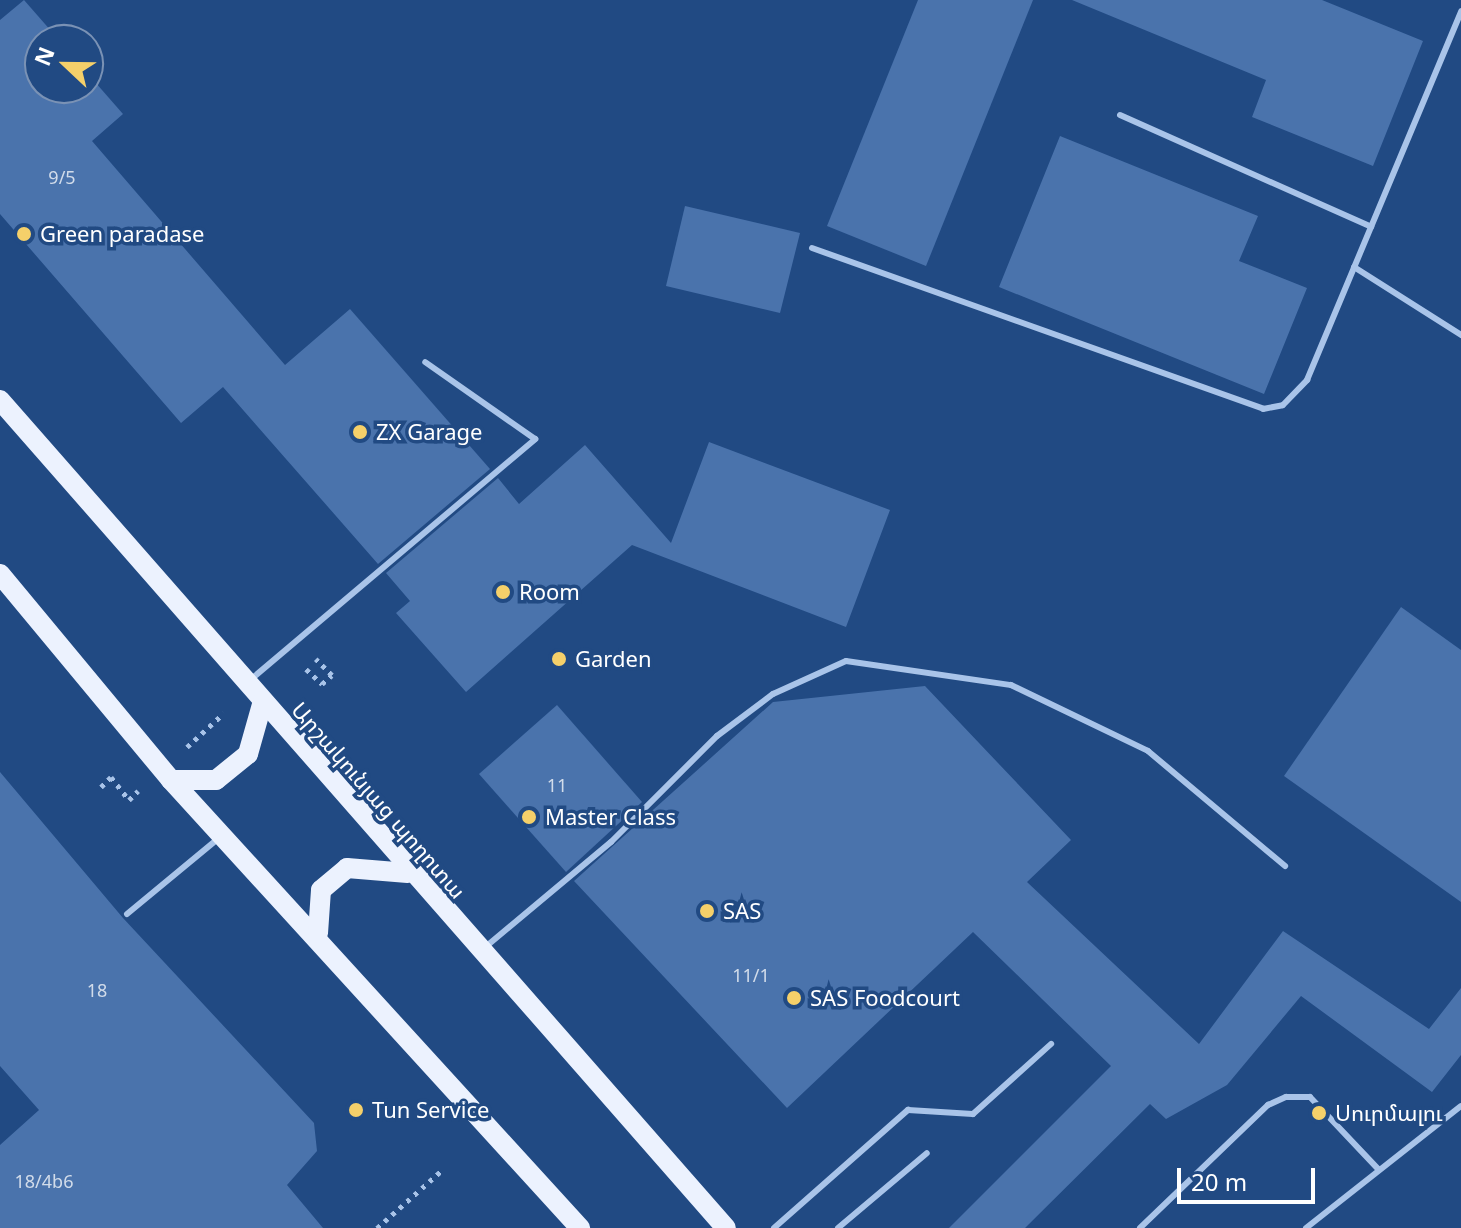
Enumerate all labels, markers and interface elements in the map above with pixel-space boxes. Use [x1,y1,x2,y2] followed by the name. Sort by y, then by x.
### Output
[24,24,104,104] north arrow
[26,42,61,70] text: N
[48,166,76,188] house number: 9/5
[40,221,204,247] place label: Green paradase
[15,225,33,243] marker: Green paradase
[376,419,482,445] place label: ZX Garage
[351,423,369,441] marker: ZX Garage
[519,579,580,605] place label: Room
[494,583,512,601] marker: Room
[575,646,652,672] place label: Garden
[550,650,568,668] marker: Garden
[286,696,472,904] street label: Արշակունյաց պողոտա
[547,774,567,796] house number: 11
[545,804,676,830] place label: Master Class
[520,808,538,826] marker: Master Class
[723,898,761,924] place label: SAS
[698,902,716,920] marker: SAS
[732,964,770,986] house number: 11/1
[87,979,107,1001] house number: 18
[810,985,960,1011] place label: SAS Foodcourt
[785,989,803,1007] marker: SAS Foodcourt
[372,1097,489,1123] place label: Tun Service
[1335,1100,1443,1126] place label: Սուրմալու
[347,1101,365,1119] marker: Tun Service
[1310,1104,1328,1122] marker: Սուրմալու
[1181,1152,1319,1202] scale bar
[1191,1165,1247,1198] text: 20 m
[15,1170,73,1192] house number: 18/4b6

